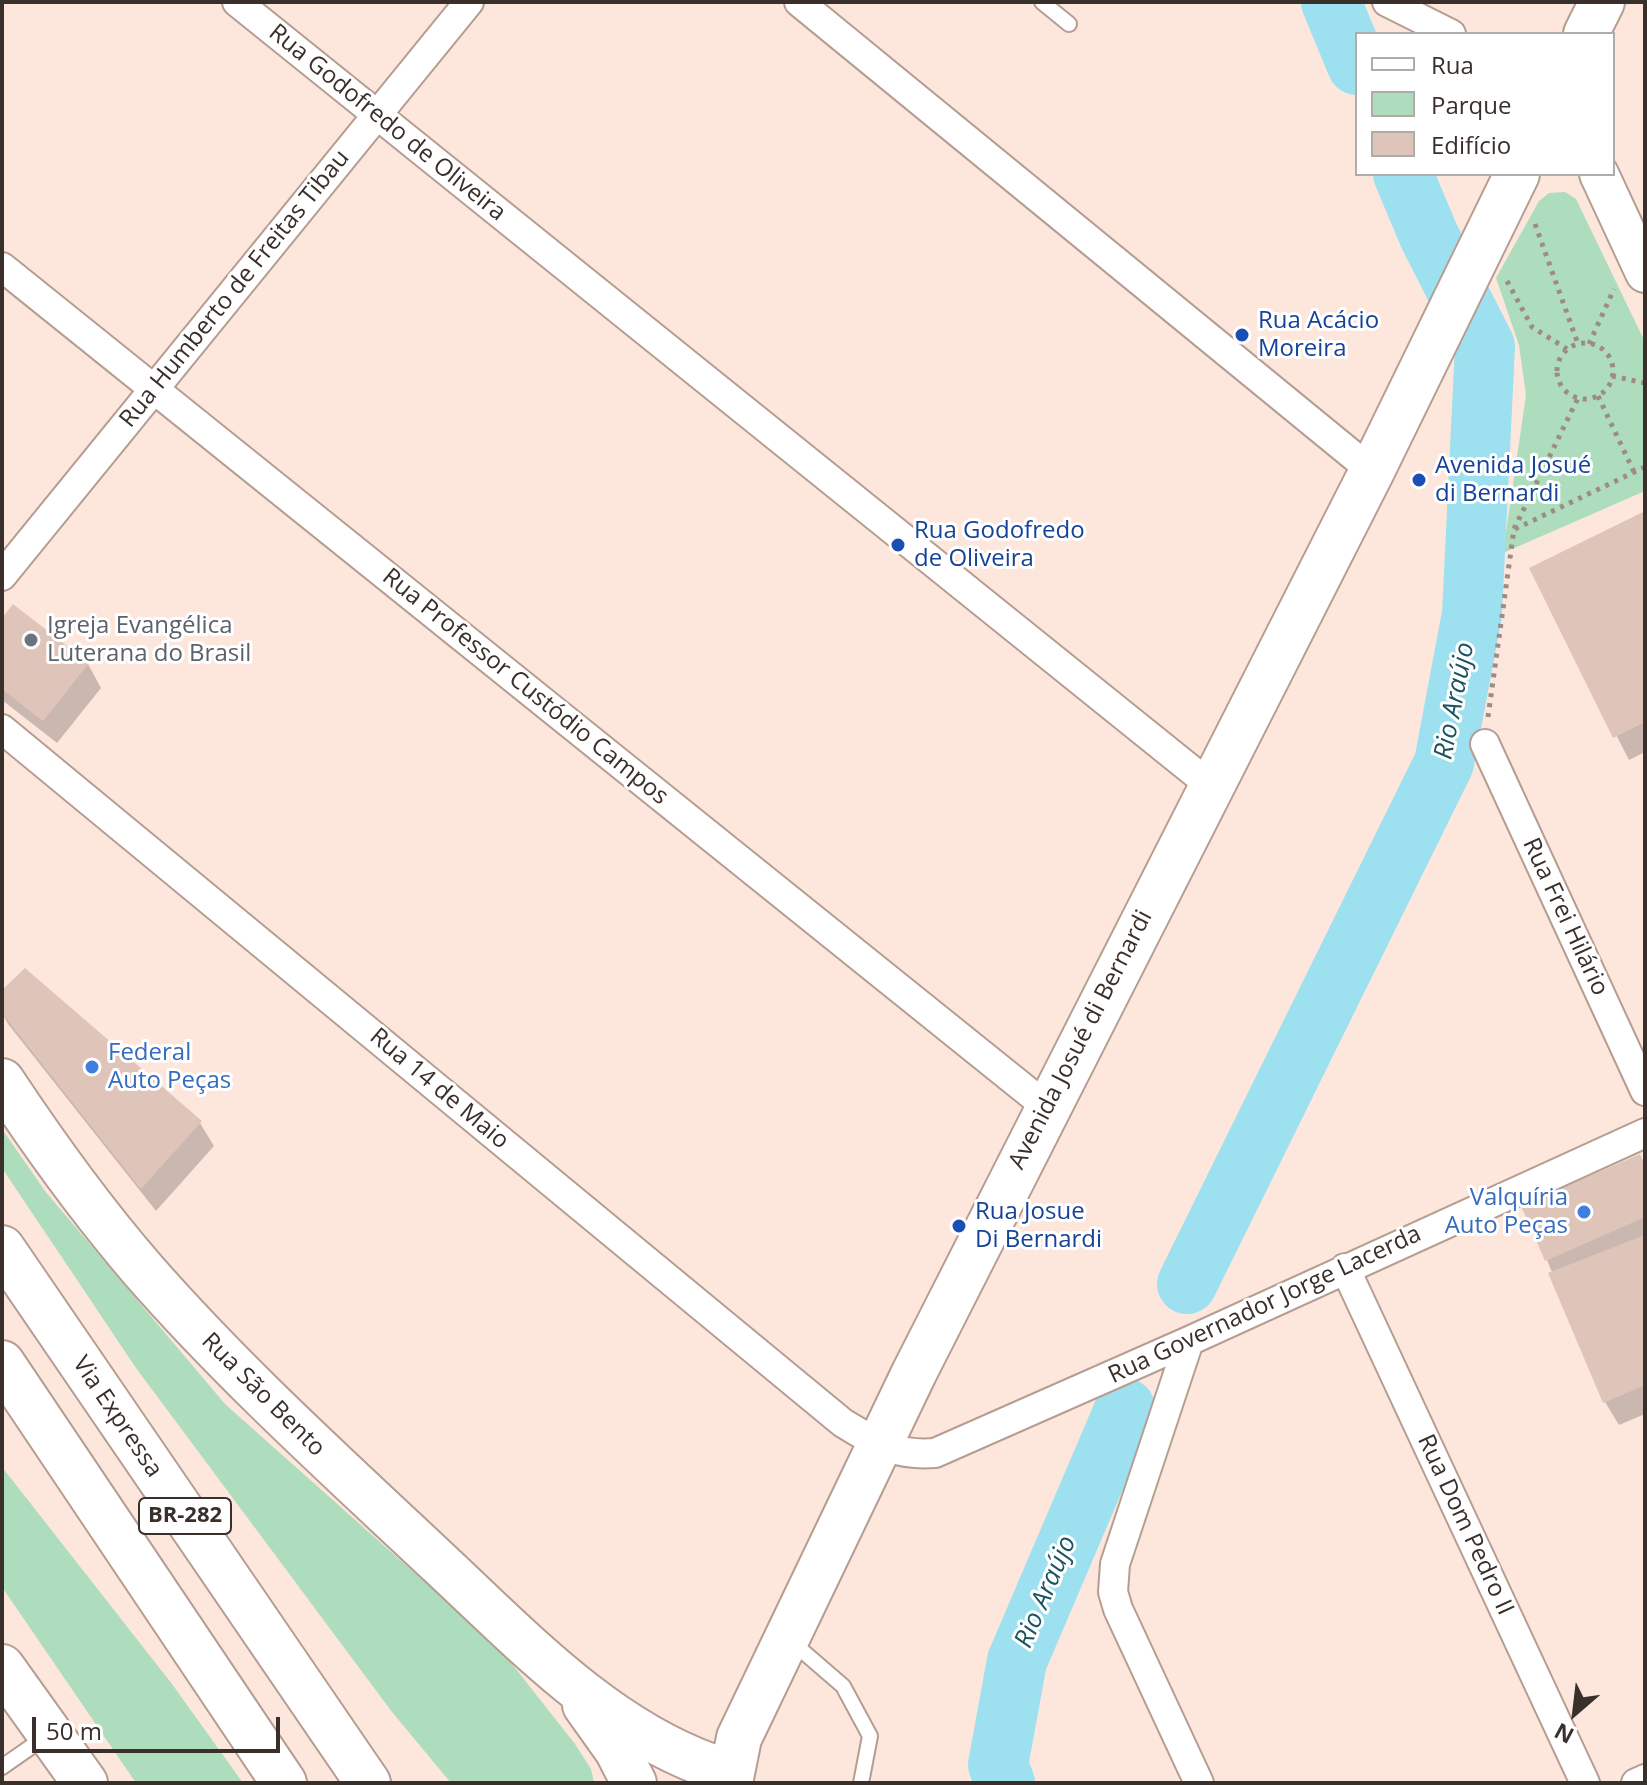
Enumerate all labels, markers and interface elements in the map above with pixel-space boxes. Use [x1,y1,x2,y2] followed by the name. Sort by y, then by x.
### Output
[263,18,511,228] street label: Rua Godofredo de Oliveira
[1355,32,1615,176] legend
[1431,48,1474,81] text: Rua
[1431,88,1511,121] text: Parque
[1431,128,1511,161] text: Edifício
[114,144,356,434] street label: Rua Humberto de Freitas Tibau
[1258,307,1379,363] place label: Rua Acácio Moreira
[1233,326,1251,344] marker: Rua Acácio Moreira
[1435,452,1591,508] place label: Avenida Josué di Bernardi
[1410,471,1428,489] marker: Avenida Josué di Bernardi
[914,517,1085,573] place label: Rua Godofredo de Oliveira
[889,536,907,554] marker: Rua Godofredo de Oliveira
[376,563,674,811] street label: Rua Professor Custódio Campos
[47,612,251,668] place label: Igreja Evangélica Luterana do Brasil
[22,631,40,649] marker: Igreja Evangélica Luterana do Brasil
[1428,640,1482,762] water label: Rio Araújo
[1516,834,1614,1000] street label: Rua Frei Hilário
[1003,906,1159,1174] street label: Avenida Josué di Bernardi
[364,1022,514,1156] street label: Rua 14 de Maio
[108,1039,231,1095] place label: Federal Auto Peças
[83,1058,101,1076] marker: Federal Auto Peças
[1445,1184,1568,1240] place label: Valquíria Auto Peças
[975,1198,1102,1254] place label: Rua Josue Di Bernardi
[1575,1203,1593,1221] marker: Valquíria Auto Peças
[950,1217,968,1235] marker: Rua Josue Di Bernardi
[1104,1220,1426,1390] street label: Rua Governador Jorge Lacerda
[195,1327,331,1463] street label: Rua São Bento
[66,1351,168,1483] street label: Via Expressa
[1411,1430,1519,1620] street label: Rua Dom Pedro II
[139,1498,231,1534] road number: BR-282
[1008,1531,1084,1653] water label: Rio Araújo
[1535,1673,1615,1753] north arrow
[36,1701,284,1751] scale bar
[46,1714,102,1747] text: 50 m
[1549,1717,1579,1752] text: N

